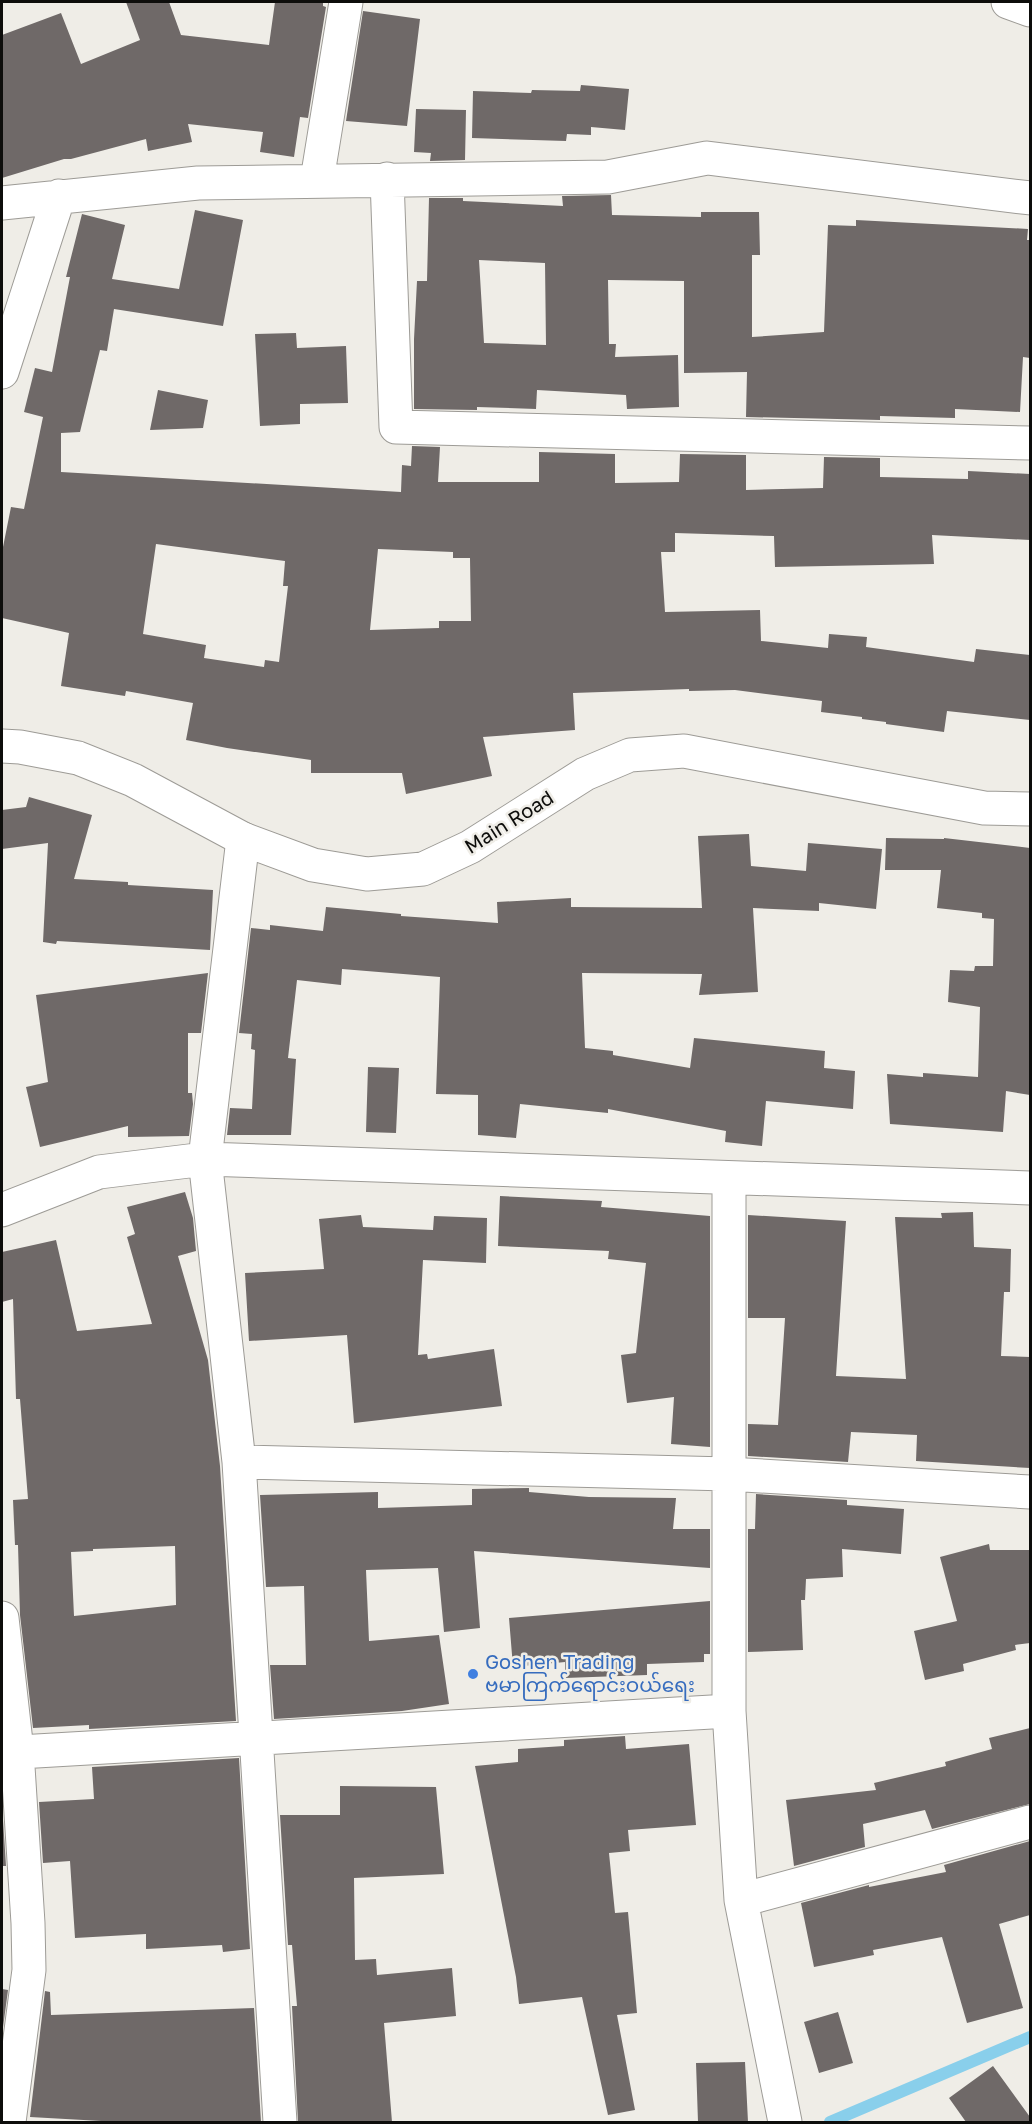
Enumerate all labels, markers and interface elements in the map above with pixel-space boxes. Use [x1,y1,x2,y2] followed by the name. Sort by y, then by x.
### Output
[460,784,557,858] street label: Main Road
[485,1649,695,1701] place label: Goshen Trading ဗမာကြက်ရောင်းဝယ်ရေး
[466,1667,480,1681] marker: Goshen Trading ဗမာကြက်ရောင်းဝယ်ရေး

